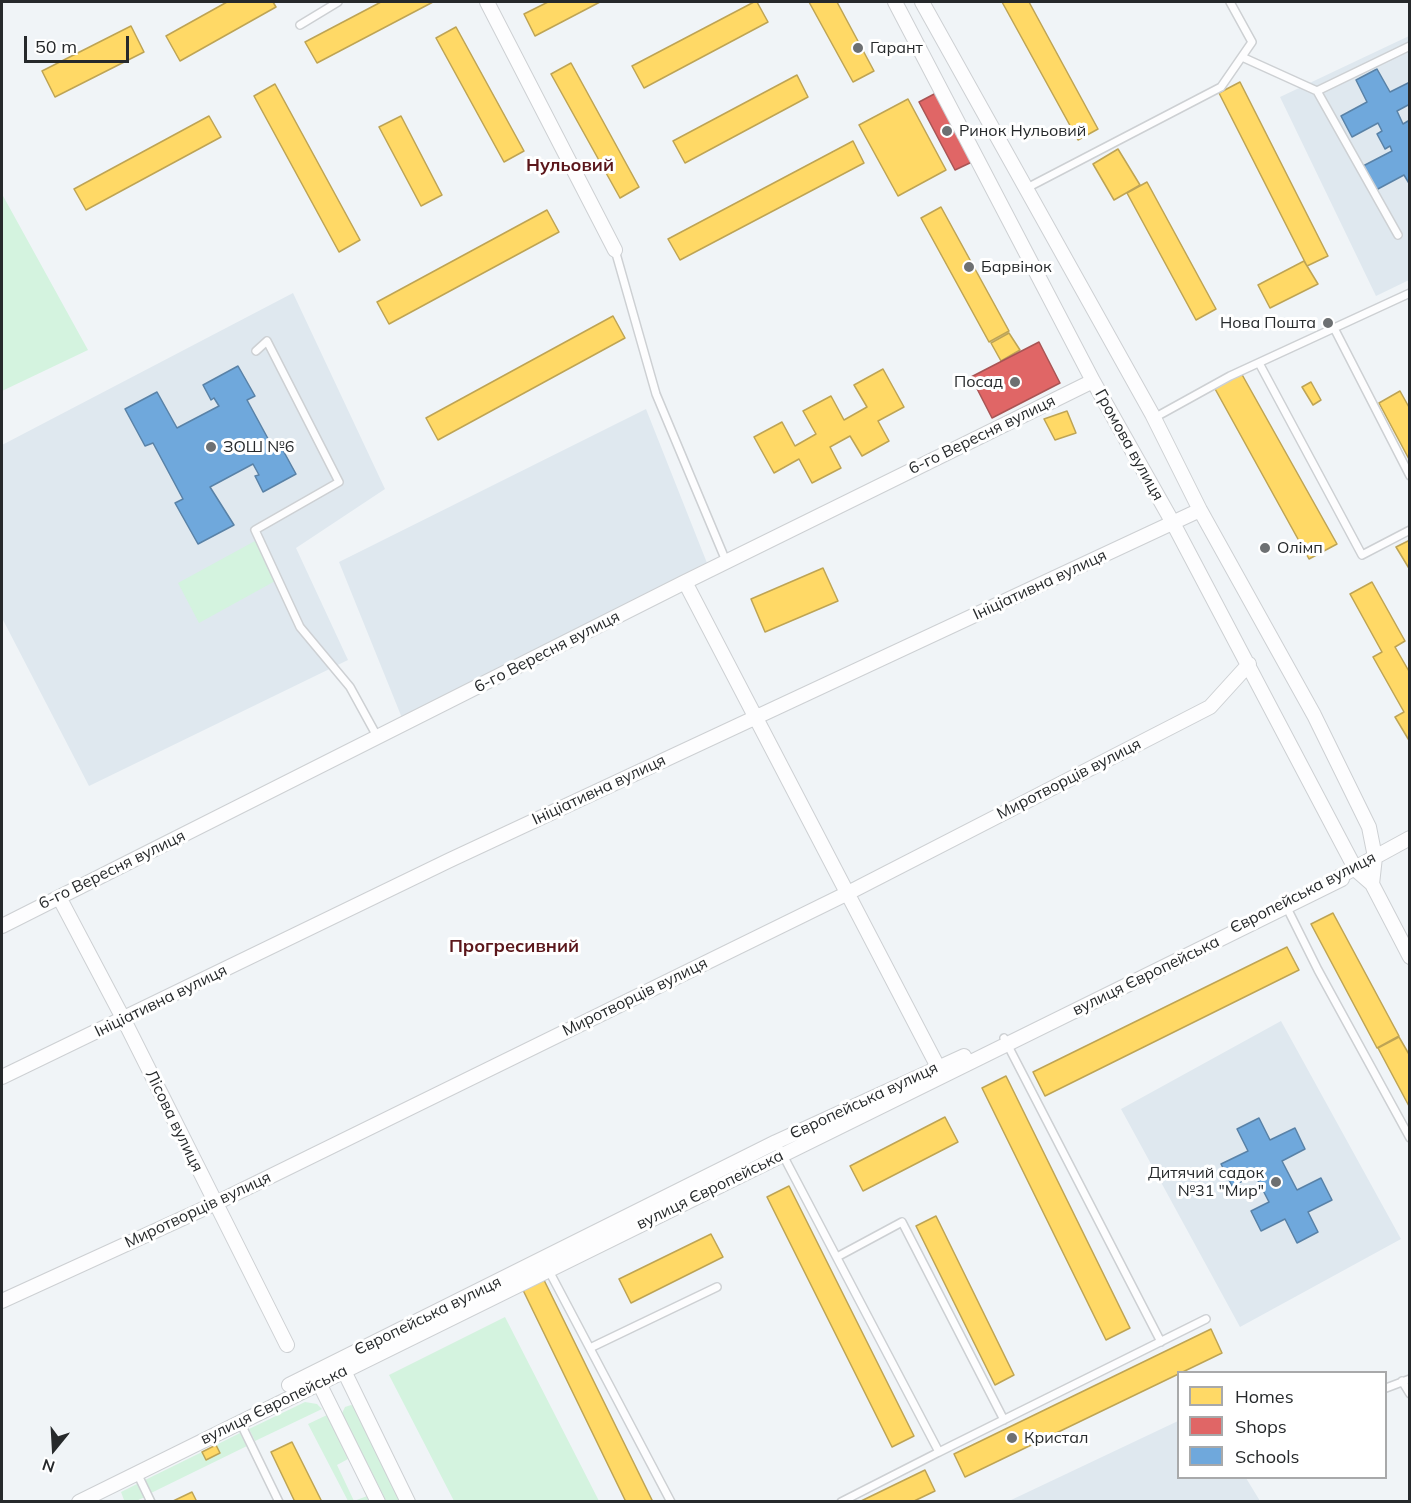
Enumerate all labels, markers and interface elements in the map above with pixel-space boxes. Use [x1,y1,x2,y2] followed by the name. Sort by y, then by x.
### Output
[27,24,132,62] scale bar
[35,35,77,58] text: 50 m
[870,38,923,58] place label: Гарант
[851,41,865,55] marker: Гарант
[959,121,1086,141] place label: Ринок Нульовий
[940,124,954,138] marker: Ринок Нульовий
[526,155,614,177] district label: Нульовий
[981,257,1052,277] place label: Барвінок
[962,260,976,274] marker: Барвінок
[1220,313,1316,333] place label: Нова Пошта
[1321,316,1335,330] marker: Нова Пошта
[954,372,1003,392] place label: Посад
[1008,375,1022,389] marker: Посад
[1091,386,1167,504] street label: Громова вулиця
[906,391,1058,479] street label: 6-го Вересня вулиця
[223,437,294,457] place label: ЗОШ №6
[204,440,218,454] marker: ЗОШ №6
[1277,538,1323,558] place label: Олімп
[1258,541,1272,555] marker: Олімп
[970,546,1110,624] street label: Ініціативна вулиця
[471,607,623,697] street label: 6-го Вересня вулиця
[994,734,1144,824] street label: Миротворців вулиця
[529,751,669,829] street label: Ініціативна вулиця
[36,826,188,914] street label: 6-го Вересня вулиця
[1227,848,1379,938] street label: Європейська вулиця
[1069,932,1223,1020] street label: вулиця Європейська
[449,936,579,958] district label: Прогресивний
[559,954,711,1040] street label: Миротворців вулиця
[92,961,230,1041] street label: Ініціативна вулиця
[787,1058,941,1144] street label: Європейська вулиця
[141,1067,207,1175] street label: Лісова вулиця
[633,1146,787,1234] street label: вулиця Європейська
[1148,1163,1264,1201] place label: Дитячий садок №31 "Мир"
[122,1168,274,1252] street label: Миротворців вулиця
[1269,1175,1283,1189] marker: Дитячий садок №31 "Мир"
[351,1272,505,1360] street label: Європейська вулиця
[197,1361,351,1449] street label: вулиця Європейська
[1177,1371,1387,1479] legend
[1235,1385,1294,1408] text: Homes
[1235,1415,1287,1438] text: Shops
[24,1419,84,1479] north arrow
[1024,1428,1088,1448] place label: Кристал
[1005,1431,1019,1445] marker: Кристал
[1235,1445,1299,1468] text: Schools
[40,1455,57,1477] text: N

